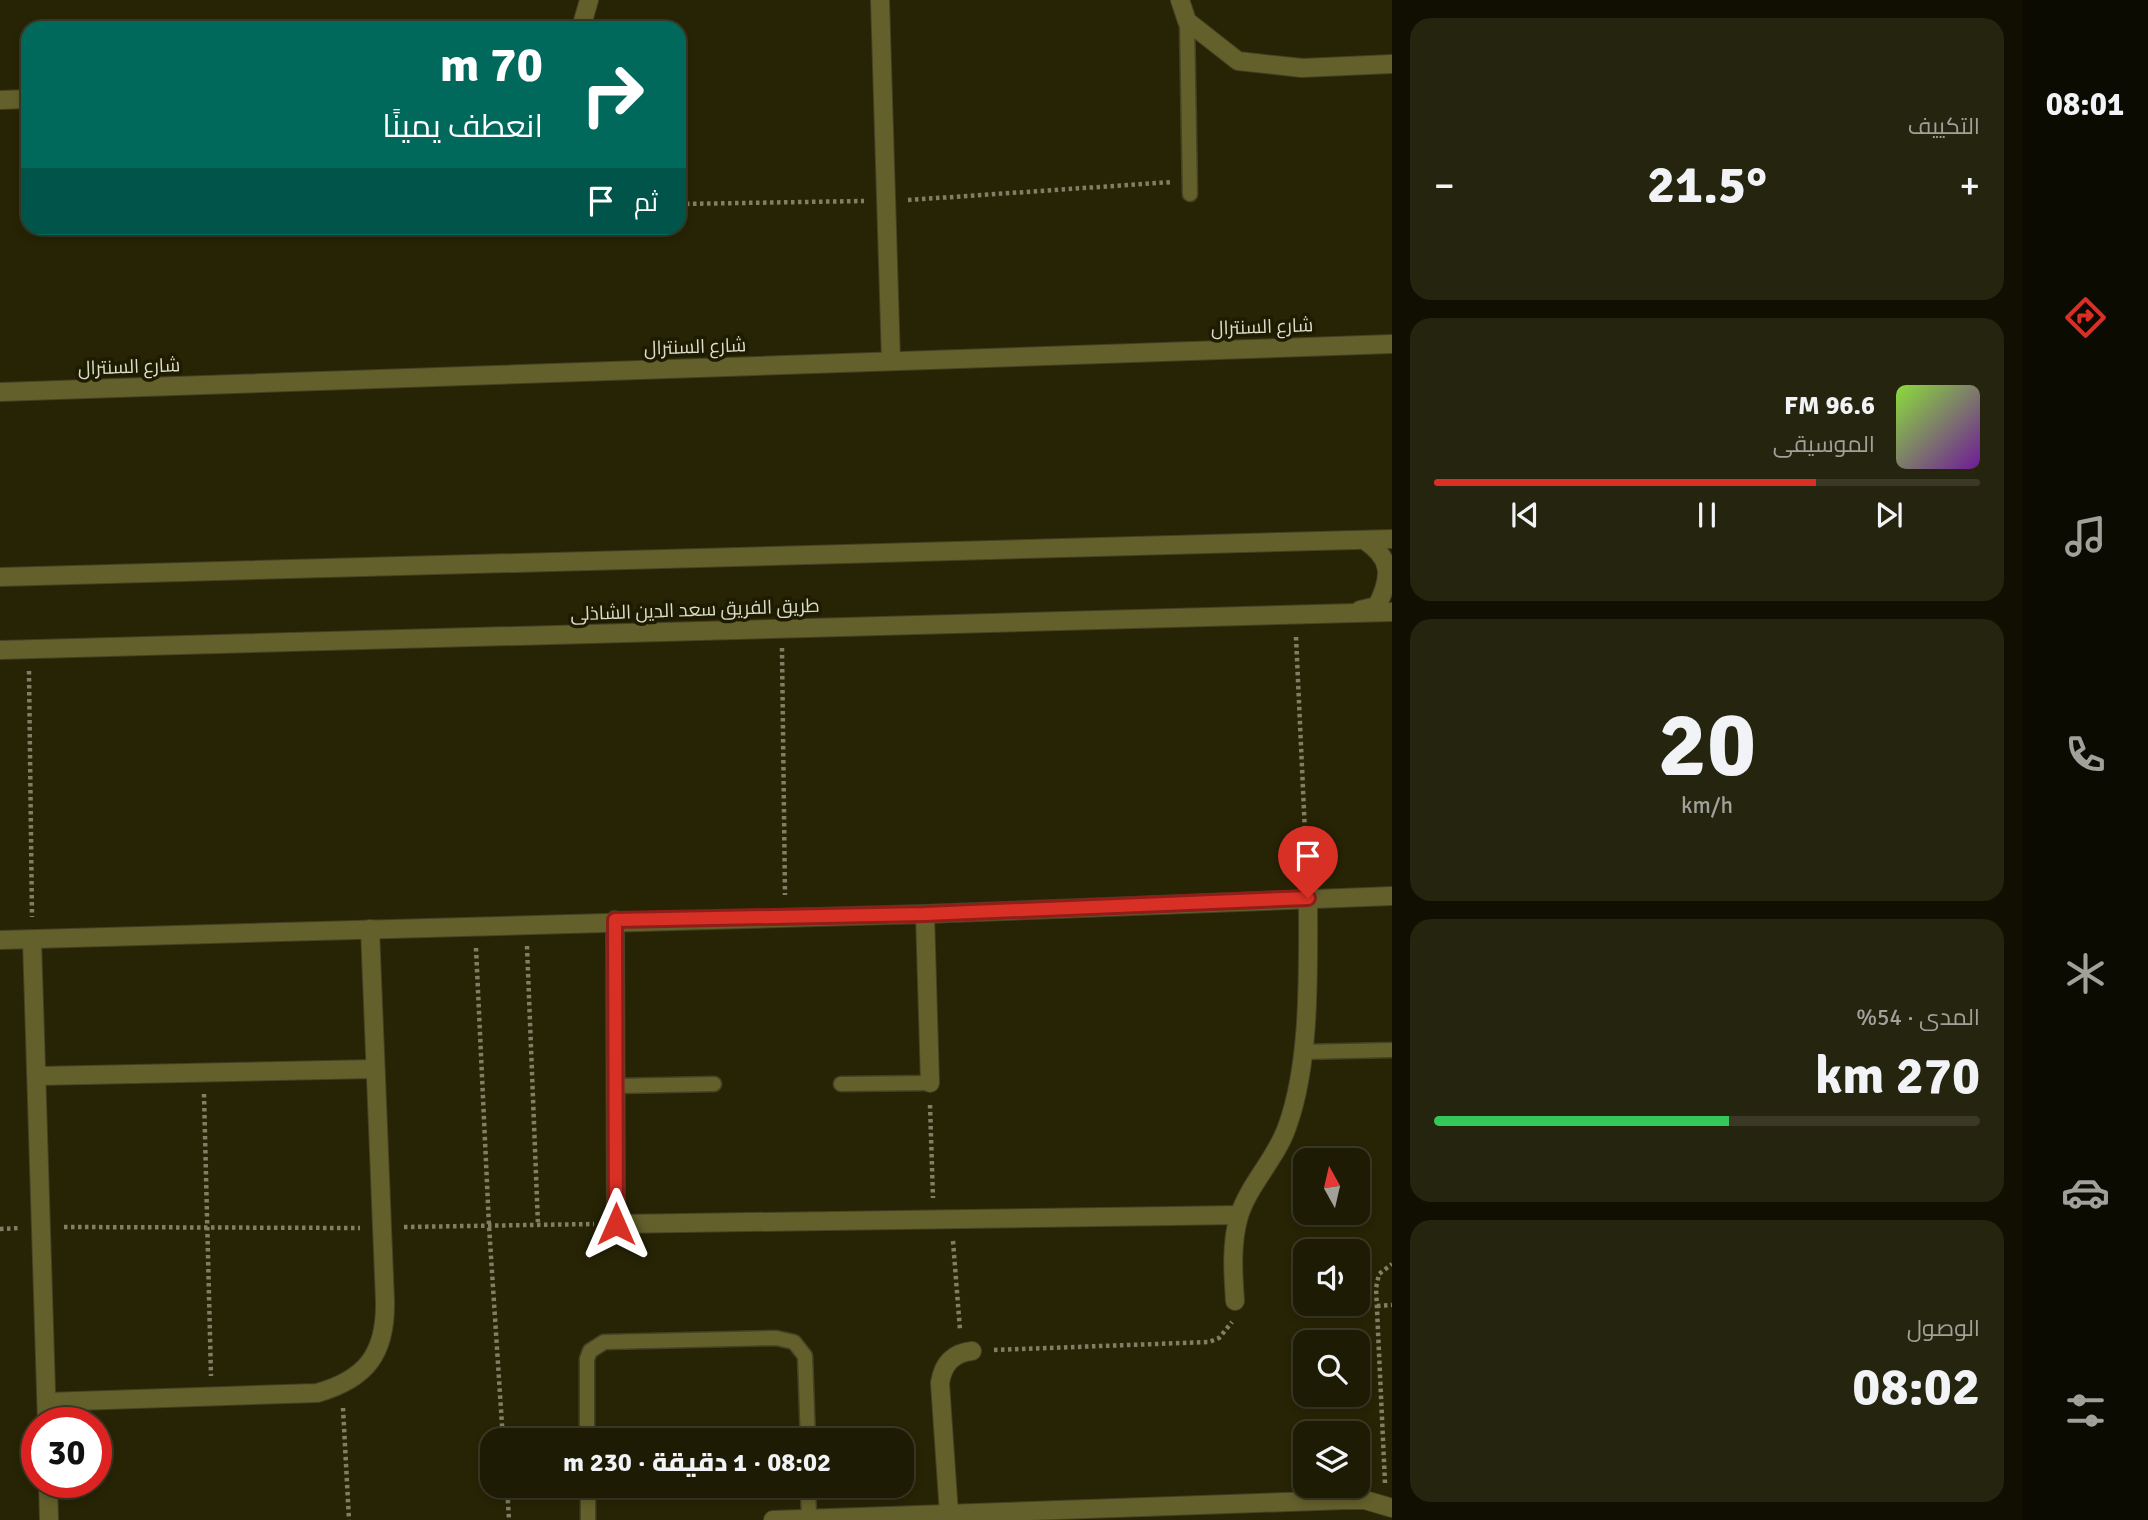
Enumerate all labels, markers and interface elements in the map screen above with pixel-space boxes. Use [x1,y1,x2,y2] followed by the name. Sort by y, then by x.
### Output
[440,35,543,95] text: 70 m
[567,49,658,140] icon: right
[2046,85,2124,124] text: 08:01
[382,107,543,146] text: انعطف يمينًا
[1908,112,1980,141] text: التكييف
[1647,153,1767,217] text: 21.5°
[1434,162,1455,209] text: −
[1959,162,1980,209] text: +
[582,182,620,220] icon: arrive
[634,187,658,219] text: ثم
[2061,293,2110,342] icon: directions
[1210,313,1314,342] street label: شارع السنترال
[643,333,747,362] street label: شارع السنترال
[77,353,181,382] street label: شارع السنترال
[1784,390,1875,422] text: 96.6 FM
[1773,430,1875,459] text: الموسيقى
[1506,496,1544,534] icon: previous
[1688,496,1726,534] icon: pause
[1870,496,1908,534] icon: next
[2061,512,2110,561] icon: music
[570,594,820,626] street label: طريق الفريق سعد الدين الشاذلى
[1658,689,1756,802] text: 20
[2061,730,2110,779] icon: phone
[1681,791,1733,820] text: km/h
[1278,826,1338,898] pin
[1289,837,1327,875] icon: arrive
[2061,949,2110,998] icon: climate
[1856,1003,1980,1032] text: المدى · 54%
[1815,1044,1980,1108] text: 270 km
[1293,1148,1370,1225] north arrow
[1293,1148,1370,1498] map controls
[2061,1168,2110,1217] icon: car
[579,1187,653,1261] position arrow
[1293,1239,1370,1316] button: sound
[1907,1314,1980,1343] text: الوصول
[1293,1330,1370,1407] button: search
[1852,1355,1980,1419] text: 08:02
[2061,1386,2110,1435] icon: filters
[21,1407,112,1498] speed limit sign: 30
[1293,1421,1370,1498] button: layers
[563,1447,831,1479] text: 08:02 · 1 دقيقة · 230 m

